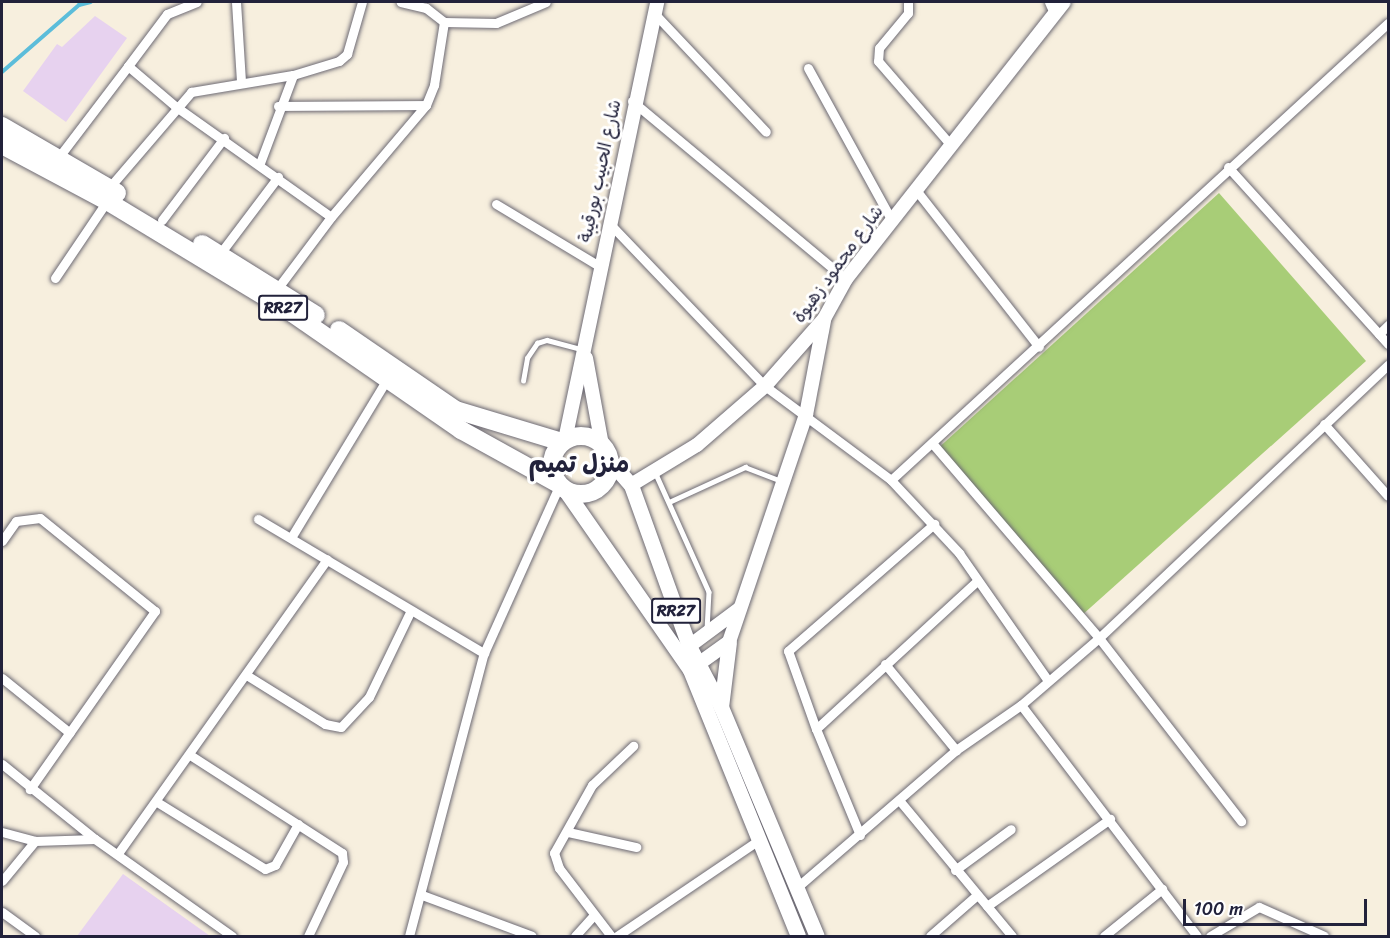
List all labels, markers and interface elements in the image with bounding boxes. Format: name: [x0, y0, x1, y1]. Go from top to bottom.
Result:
street label: شارع الحبيب بورقيبة: [574, 98, 626, 244]
street label: شارع محمود زهيوة: [788, 201, 888, 327]
road number: RR27: [258, 295, 308, 321]
district label: منزل تميم: [529, 451, 629, 479]
road number: RR27: [650, 598, 702, 624]
scale bar: [1186, 887, 1370, 925]
text: 100 m: [1194, 893, 1243, 925]

